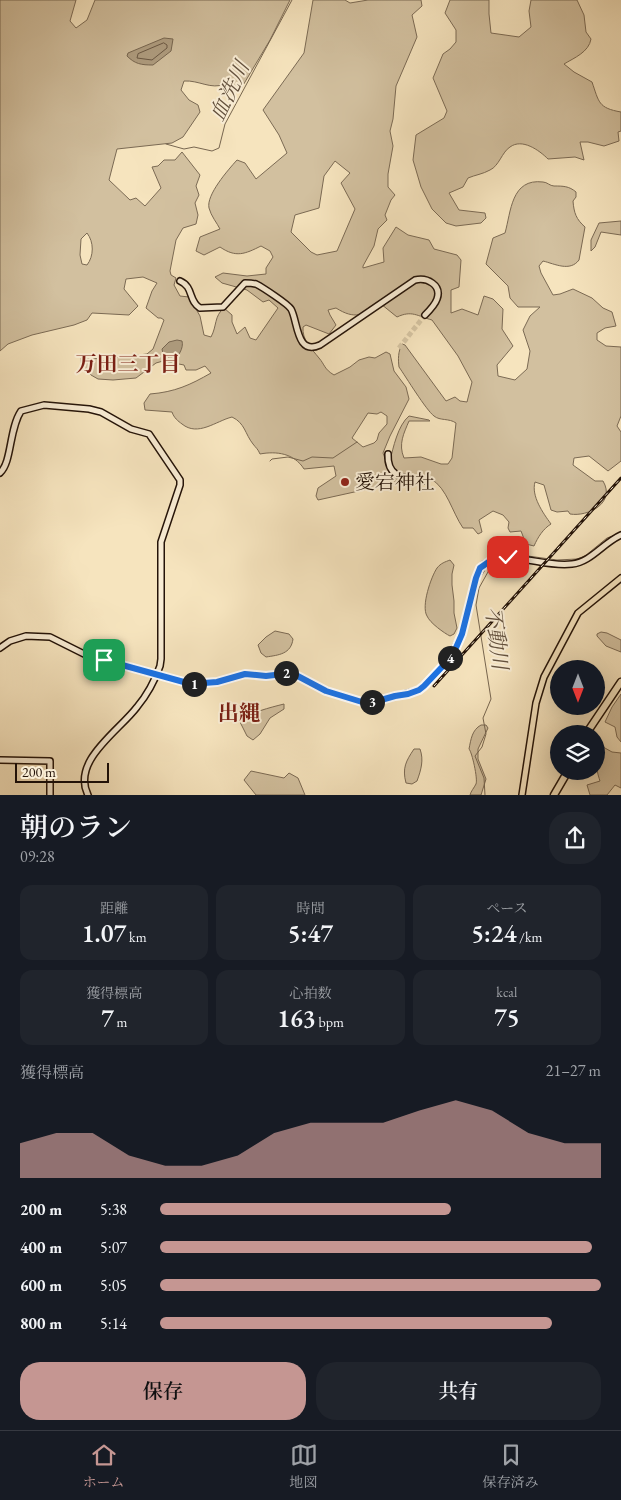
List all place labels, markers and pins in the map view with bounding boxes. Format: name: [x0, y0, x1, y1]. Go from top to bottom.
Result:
place label: 愛宕神社: [355, 469, 435, 495]
marker: 愛宕神社: [339, 476, 351, 488]
pin: [487, 536, 529, 578]
pin: [83, 639, 125, 681]
pin: 4: [438, 646, 462, 670]
pin: 2: [274, 660, 298, 686]
pin: 1: [182, 672, 206, 696]
pin: 3: [360, 690, 384, 714]

